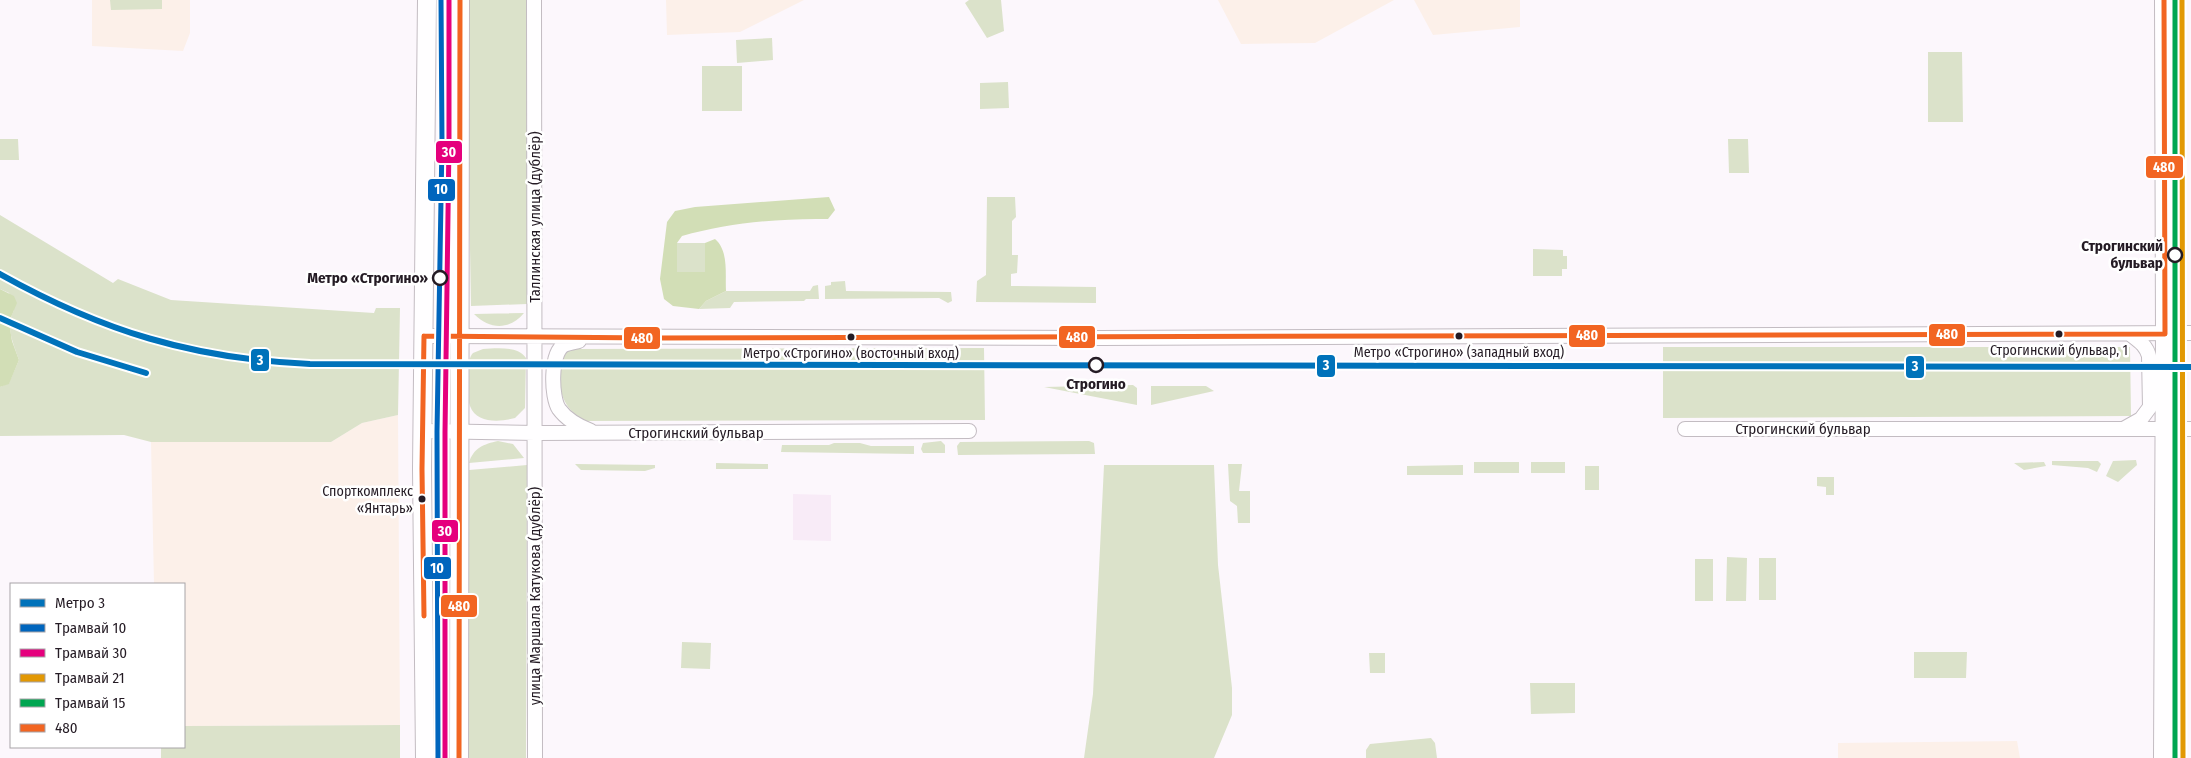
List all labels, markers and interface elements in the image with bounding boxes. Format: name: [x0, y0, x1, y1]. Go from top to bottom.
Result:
street label: Таллинская улица (дублёр): [526, 131, 544, 303]
line badge: 30: [435, 140, 463, 164]
text: 30: [441, 144, 456, 161]
line badge: 480: [2145, 155, 2184, 179]
text: 480: [2153, 159, 2175, 176]
line badge: 10: [427, 178, 456, 202]
text: 10: [434, 181, 448, 198]
place label: Строгинский бульвар: [2081, 237, 2163, 272]
marker: Строгинский бульвар: [2167, 247, 2183, 263]
place label: Метро «Строгино»: [307, 269, 428, 287]
marker: Метро «Строгино»: [432, 270, 448, 286]
line badge: 480: [1928, 323, 1966, 347]
line badge: 480: [1568, 324, 1606, 348]
line badge: 480: [1058, 325, 1096, 349]
line badge: 480: [623, 326, 661, 350]
text: 480: [1936, 326, 1958, 343]
text: 480: [1576, 327, 1598, 344]
text: 480: [1066, 329, 1088, 346]
marker: Строгинский бульвар, 1: [2054, 329, 2064, 339]
text: 480: [631, 330, 653, 347]
marker: Метро «Строгино» (западный вход): [1454, 331, 1464, 341]
marker: Метро «Строгино» (восточный вход): [846, 332, 856, 342]
place label: Строгинский бульвар, 1: [1990, 342, 2128, 359]
place label: Метро «Строгино» (западный вход): [1354, 344, 1564, 361]
place label: Метро «Строгино» (восточный вход): [743, 345, 959, 362]
line badge: 3: [250, 348, 270, 372]
text: 3: [256, 352, 264, 369]
line badge: 3: [1316, 354, 1336, 378]
line badge: 3: [1905, 355, 1925, 379]
marker: Строгино: [1088, 357, 1104, 373]
text: 3: [1322, 357, 1330, 374]
text: 3: [1911, 358, 1919, 375]
place label: Строгино: [1066, 375, 1126, 393]
street label: Строгинский бульвар: [1735, 420, 1871, 438]
street label: Строгинский бульвар: [628, 424, 764, 442]
place label: Спорткомплекс «Янтарь»: [322, 483, 413, 517]
street label: улица Маршала Катукова (дублёр): [526, 487, 544, 705]
marker: Спорткомплекс «Янтарь»: [417, 494, 427, 504]
line badge: 30: [431, 519, 459, 543]
text: 30: [437, 523, 452, 540]
line badge: 10: [423, 556, 452, 580]
text: 10: [430, 560, 444, 577]
legend: [10, 583, 185, 748]
text: Метро 3: [55, 594, 105, 612]
line badge: 480: [440, 594, 478, 618]
text: 480: [448, 598, 470, 615]
text: Трамвай 10: [55, 619, 126, 637]
text: Трамвай 30: [55, 644, 127, 662]
text: Трамвай 21: [55, 669, 125, 687]
text: Трамвай 15: [55, 694, 125, 712]
text: 480: [55, 719, 78, 737]

